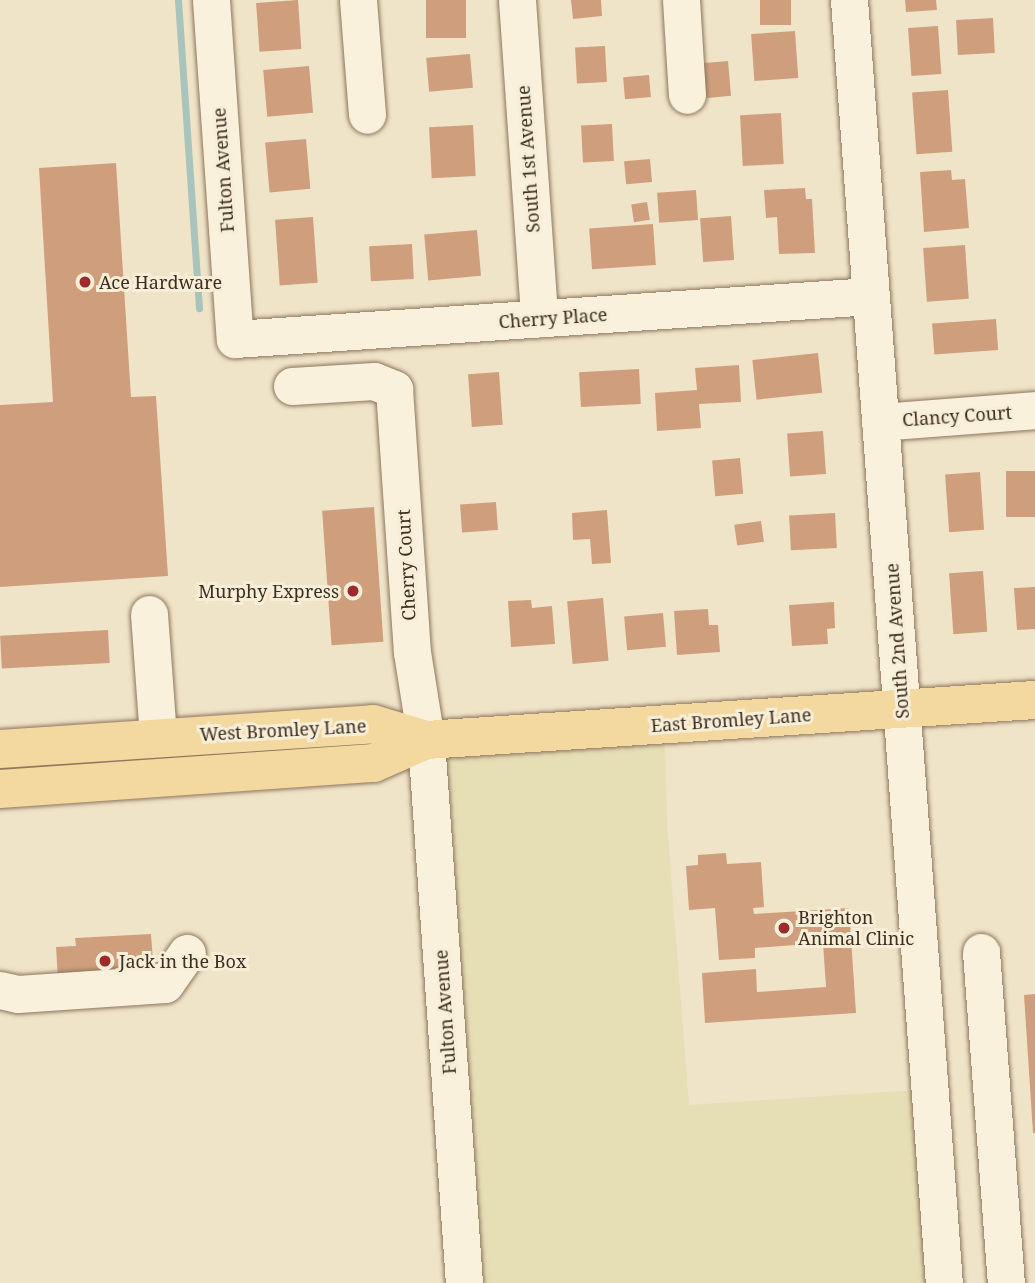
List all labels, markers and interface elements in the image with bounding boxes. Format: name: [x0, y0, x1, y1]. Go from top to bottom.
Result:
street label: South 1st Avenue: [512, 85, 544, 233]
street label: Fulton Avenue: [208, 107, 238, 233]
place label: Ace Hardware: [99, 271, 222, 293]
marker: Ace Hardware: [77, 274, 93, 290]
street label: Cherry Place: [498, 303, 608, 333]
street label: Clancy Court: [901, 401, 1013, 431]
street label: Cherry Court: [392, 509, 420, 621]
street label: South 2nd Avenue: [881, 563, 913, 719]
place label: Murphy Express: [198, 580, 339, 602]
marker: Murphy Express: [345, 583, 361, 599]
street label: East Bromley Lane: [650, 704, 812, 736]
street label: West Bromley Lane: [199, 715, 367, 745]
place label: Brighton Animal Clinic: [798, 907, 914, 950]
marker: Brighton Animal Clinic: [776, 920, 792, 936]
street label: Fulton Avenue: [430, 949, 460, 1075]
place label: Jack in the Box: [119, 950, 246, 972]
marker: Jack in the Box: [97, 953, 113, 969]

